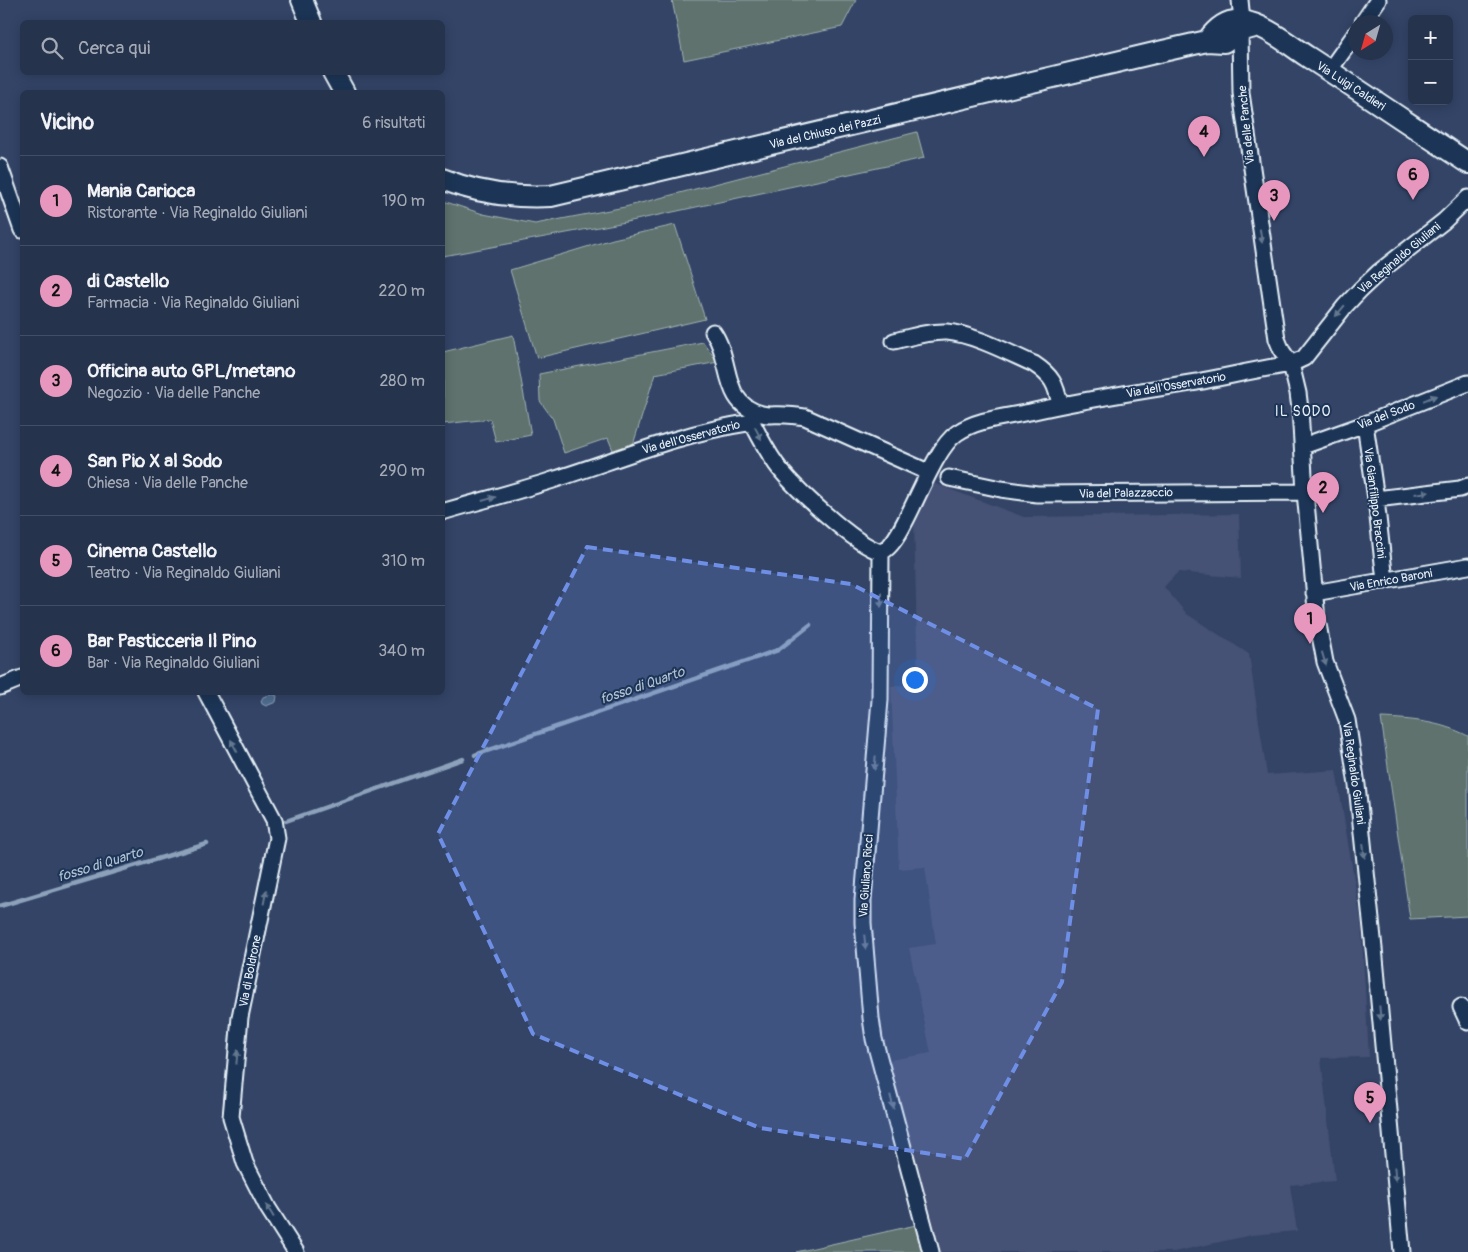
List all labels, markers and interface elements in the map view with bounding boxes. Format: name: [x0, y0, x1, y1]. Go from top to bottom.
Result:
north arrow: [1348, 15, 1393, 60]
map controls: [1408, 15, 1453, 105]
button: +: [1408, 15, 1453, 60]
search box: [20, 20, 445, 75]
icon: search: [38, 34, 66, 62]
text: Cerca qui: [78, 36, 150, 60]
street label: Via Luigi Caldieri: [1313, 59, 1388, 114]
button: −: [1408, 60, 1453, 105]
street label: Via delle Panche: [1235, 85, 1258, 165]
text: Vicino: [40, 109, 94, 136]
street label: Via del Chiuso dei Pazzi: [768, 112, 882, 153]
text: 6 risultati: [362, 113, 425, 133]
pin: 4: [1188, 116, 1220, 157]
pin: 6: [1397, 159, 1429, 200]
text: Mania Carioca: [87, 179, 195, 203]
pin: 3: [1258, 180, 1290, 221]
text: 1: [53, 191, 59, 211]
text: 190 m: [382, 191, 425, 211]
text: Ristorante · Via Reginaldo Giuliani: [87, 203, 307, 223]
street label: Via Reginaldo Giuliani: [1355, 219, 1444, 297]
one-way arrow: [1258, 228, 1266, 244]
text: di Castello: [87, 269, 169, 293]
text: 2: [52, 281, 60, 301]
text: 220 m: [379, 281, 425, 301]
text: Farmacia · Via Reginaldo Giuliani: [87, 293, 299, 313]
one-way arrow: [1334, 305, 1345, 318]
text: Officina auto GPL/metano: [87, 359, 296, 383]
street label: Via dell'Osservatorio: [1125, 369, 1228, 402]
text: 3: [52, 371, 60, 391]
text: 280 m: [379, 371, 425, 391]
text: Negozio · Via delle Panche: [87, 383, 260, 403]
one-way arrow: [1423, 394, 1438, 402]
street label: Via del Sodo: [1355, 397, 1418, 433]
district label: IL SODO: [1275, 403, 1331, 420]
street label: Via dell'Osservatorio: [640, 417, 742, 458]
one-way arrow: [754, 426, 762, 440]
street label: Via Gianfilippo Braccini: [1360, 447, 1389, 559]
text: San Pio X al Sodo: [87, 449, 222, 473]
text: 4: [51, 461, 61, 481]
text: 290 m: [379, 461, 425, 481]
pin: 2: [1307, 472, 1339, 513]
text: Chiesa · Via delle Panche: [87, 473, 248, 493]
street label: Via del Palazzaccio: [1079, 485, 1174, 502]
one-way arrow: [1415, 489, 1431, 497]
one-way arrow: [482, 494, 497, 502]
text: Cinema Castello: [87, 539, 217, 563]
text: 5: [52, 551, 60, 571]
text: 310 m: [381, 551, 425, 571]
text: Teatro · Via Reginaldo Giuliani: [87, 563, 280, 583]
street label: Via Enrico Baroni: [1349, 566, 1434, 595]
one-way arrow: [877, 593, 885, 609]
pin: 1: [1294, 603, 1326, 644]
text: Bar Pasticceria Il Pino: [87, 629, 256, 653]
text: 6: [51, 641, 61, 661]
text: 340 m: [378, 641, 425, 661]
one-way arrow: [1321, 651, 1329, 666]
text: Bar · Via Reginaldo Giuliani: [87, 653, 259, 673]
water label: fosso di Quarto: [598, 663, 688, 708]
your location: [902, 667, 928, 693]
street label: Via Reginaldo Giuliani: [1339, 721, 1368, 825]
one-way arrow: [230, 738, 238, 753]
one-way arrow: [871, 755, 879, 771]
street label: Via Giuliano Ricci: [856, 834, 877, 918]
water label: fosso di Quarto: [56, 843, 146, 885]
one-way arrow: [1360, 843, 1368, 859]
one-way arrow: [261, 888, 269, 904]
street label: Via di Boldrone: [236, 934, 265, 1008]
one-way arrow: [861, 934, 869, 950]
one-way arrow: [1376, 1005, 1384, 1021]
one-way arrow: [233, 1048, 241, 1064]
pin: 5: [1354, 1082, 1386, 1123]
one-way arrow: [888, 1094, 896, 1109]
one-way arrow: [1391, 1167, 1399, 1183]
one-way arrow: [265, 1204, 274, 1217]

